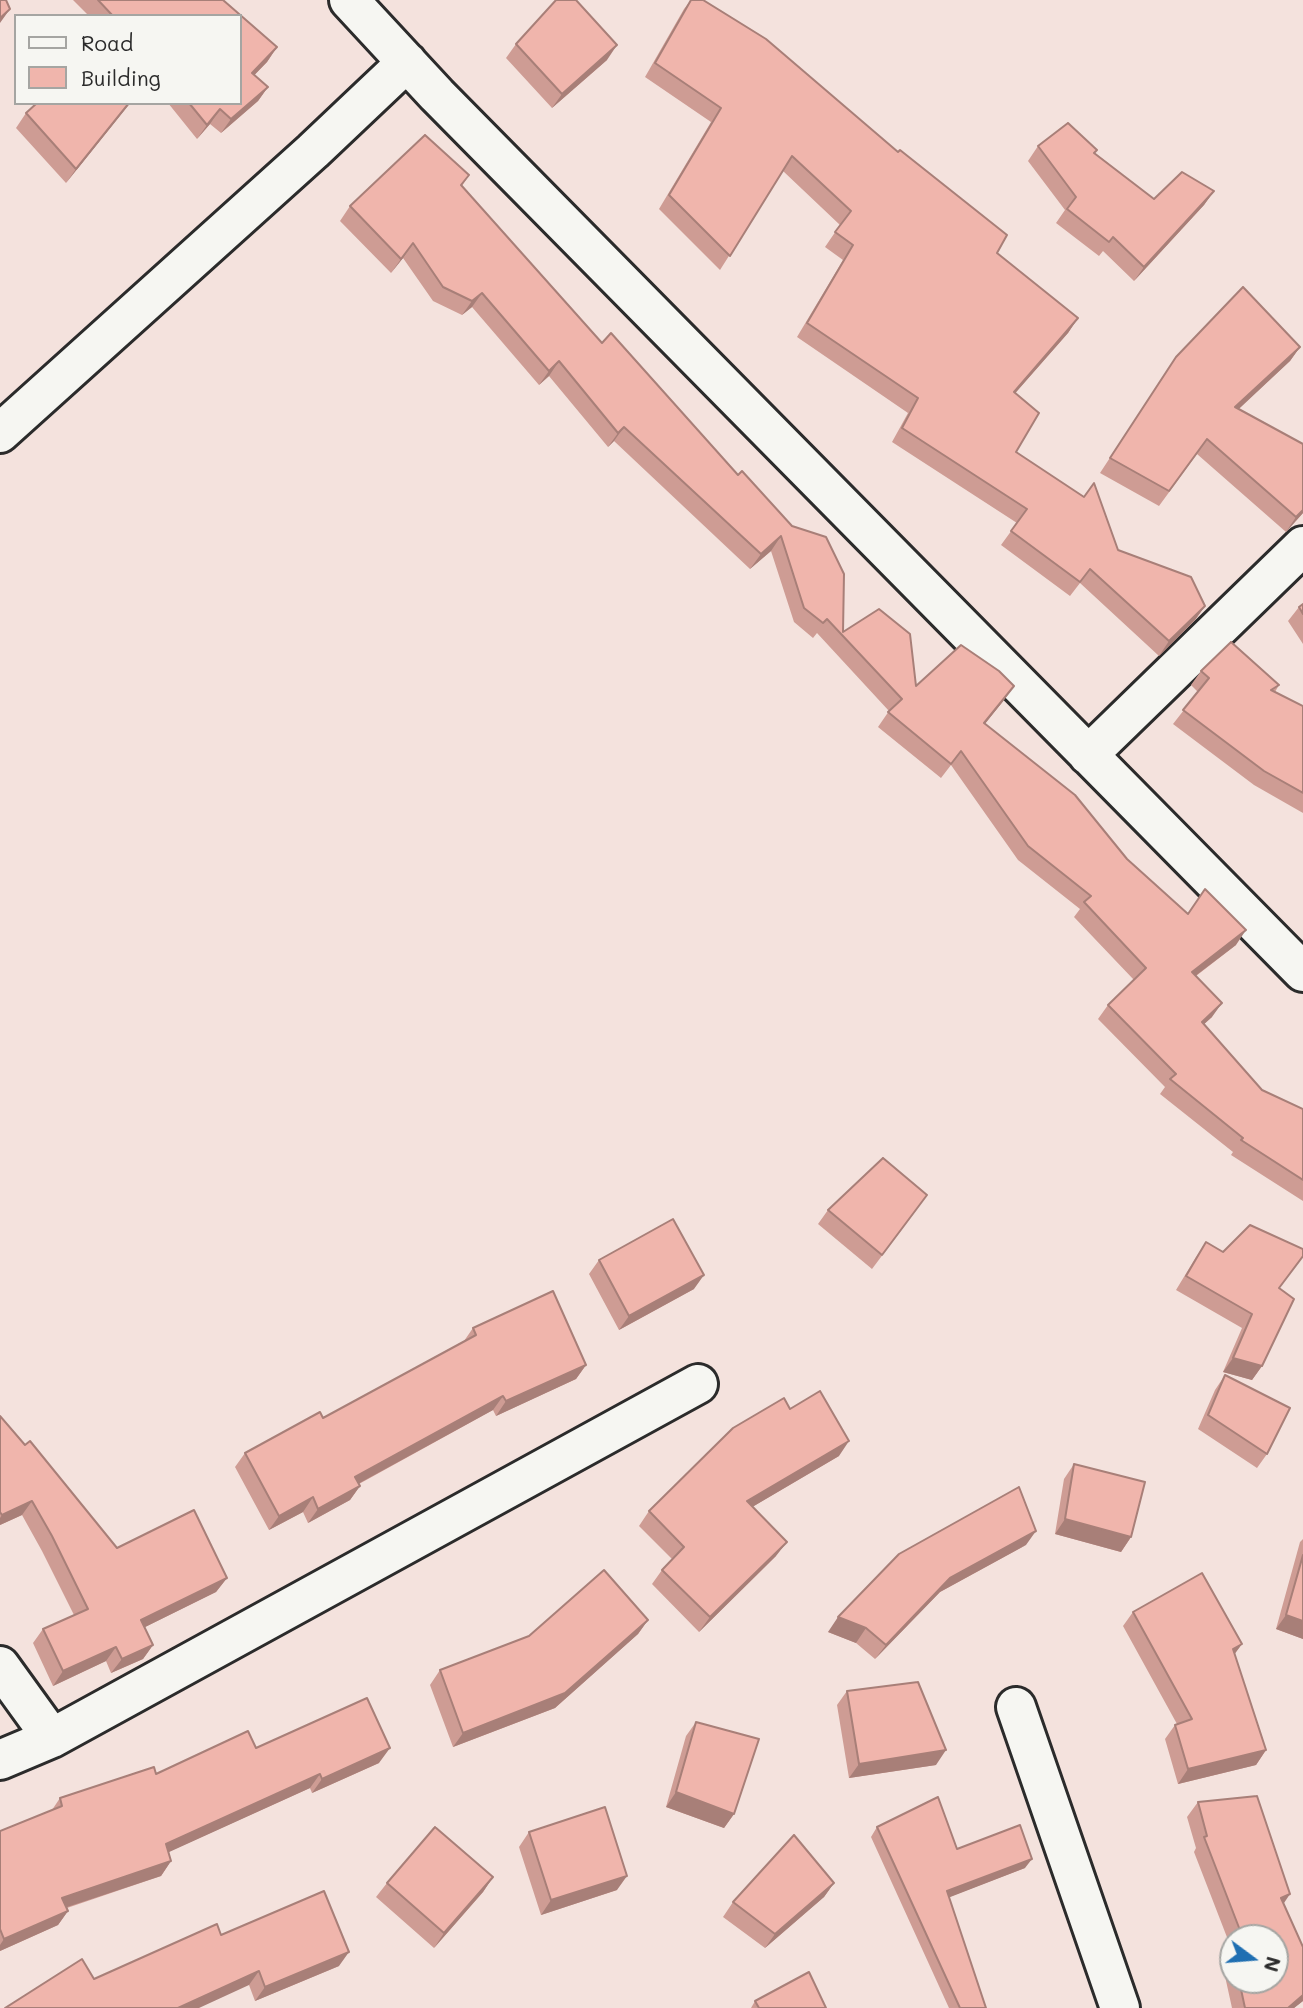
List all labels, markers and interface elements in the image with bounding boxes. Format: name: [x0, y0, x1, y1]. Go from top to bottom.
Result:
legend: [14, 14, 242, 105]
text: Road: [81, 29, 133, 56]
text: Building: [81, 64, 161, 91]
north arrow: [1219, 1924, 1289, 1994]
text: N: [1259, 1954, 1287, 1975]

